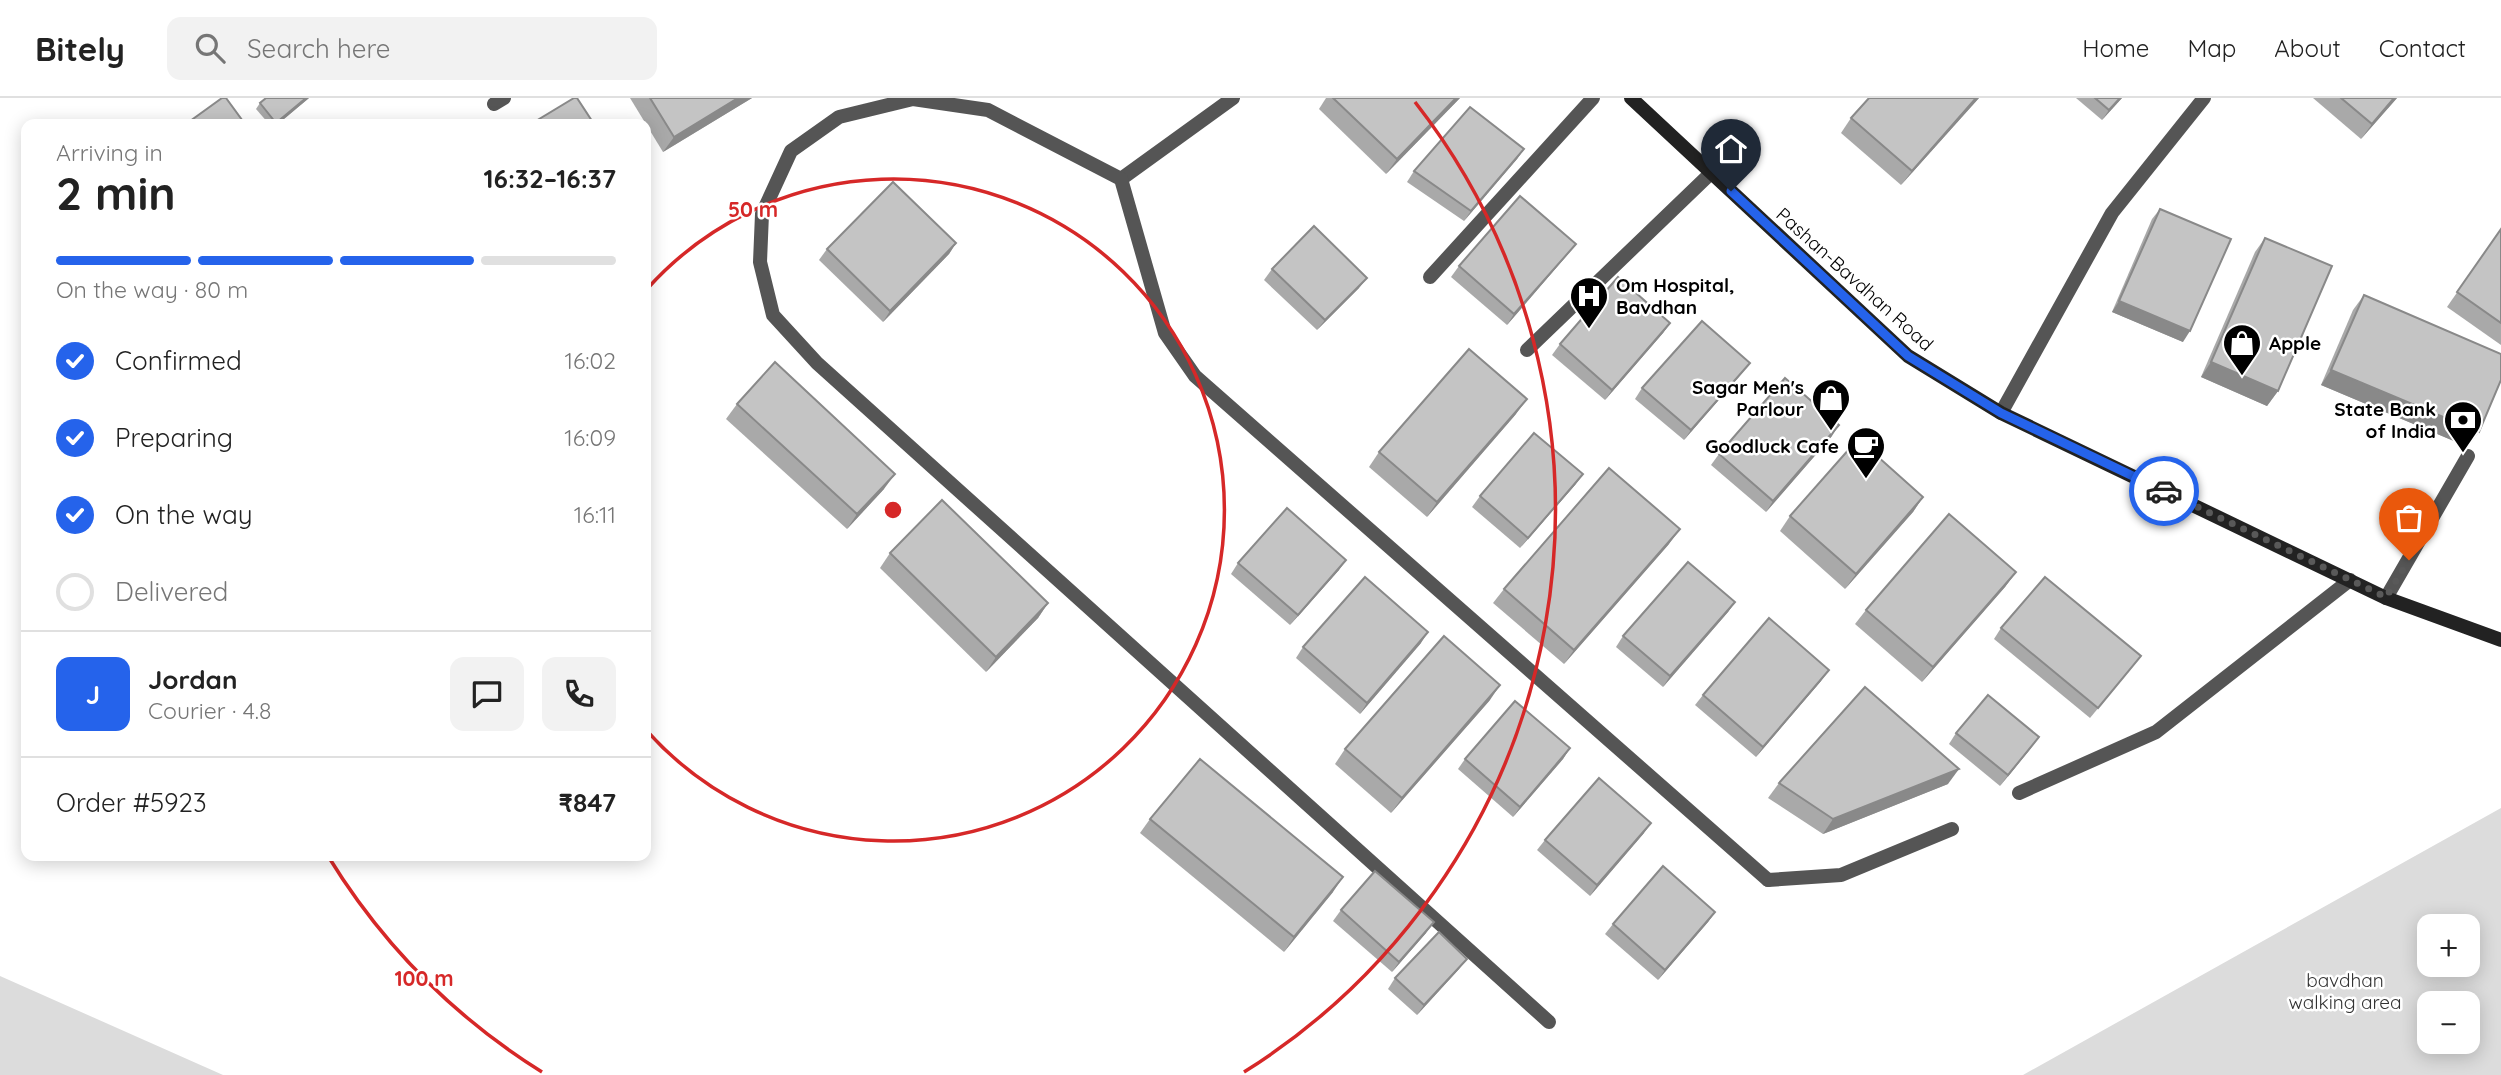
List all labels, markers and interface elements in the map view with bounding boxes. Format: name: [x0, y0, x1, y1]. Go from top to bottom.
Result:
search box: [167, 17, 657, 80]
text: Bitely: [35, 28, 125, 69]
icon: search: [191, 29, 229, 67]
text: Search here: [247, 32, 391, 65]
text: Home: [2082, 33, 2149, 63]
text: Map: [2187, 33, 2236, 63]
text: About: [2274, 33, 2341, 63]
text: Contact: [2379, 33, 2466, 63]
pin: [1701, 119, 1761, 191]
icon: home: [1712, 130, 1750, 168]
text: Arriving in: [56, 138, 163, 167]
text: 16:32–16:37: [483, 162, 616, 195]
text: 2 min: [56, 164, 176, 222]
text: 50 m: [728, 196, 778, 222]
street label: Pashan-Bavdhan Road: [1772, 202, 1938, 356]
place label: Om Hospital, Bavdhan: [1616, 273, 1734, 319]
text: On the way · 80 m: [56, 275, 248, 304]
hospital icon: Om Hospital, Bavdhan: [1568, 275, 1610, 330]
shop icon: Apple: [2221, 322, 2263, 377]
place label: Apple: [2269, 331, 2321, 355]
icon: check: [56, 342, 94, 380]
text: Confirmed: [115, 344, 242, 377]
text: 16:02: [564, 346, 616, 375]
place label: Sagar Men's Parlour: [1692, 375, 1804, 421]
shop icon: Sagar Men's Parlour: [1810, 377, 1852, 432]
place label: State Bank of India: [2334, 397, 2436, 443]
bank icon: State Bank of India: [2442, 399, 2484, 454]
icon: check: [56, 419, 94, 457]
text: Preparing: [115, 421, 233, 454]
text: 16:09: [564, 423, 616, 452]
cafe icon: Goodluck Cafe: [1845, 425, 1887, 480]
place label: Goodluck Cafe: [1705, 434, 1839, 458]
courier: [2129, 456, 2199, 526]
icon: car: [2145, 472, 2183, 510]
pin: [2379, 488, 2439, 560]
icon: check: [56, 496, 94, 534]
text: On the way: [115, 498, 253, 531]
centre of rings: [881, 498, 905, 522]
icon: bag: [2390, 499, 2428, 537]
text: 16:11: [574, 500, 616, 529]
text: Delivered: [115, 575, 228, 608]
button: chat: [450, 657, 524, 731]
button: phone: [542, 657, 616, 731]
text: Jordan: [148, 663, 237, 696]
text: J: [86, 678, 100, 711]
text: Courier · 4.8: [148, 696, 271, 725]
text: Order #5923: [56, 786, 207, 819]
text: ₹847: [559, 786, 616, 819]
map controls: [2417, 914, 2480, 1054]
button: +: [2417, 914, 2480, 977]
text: 100 m: [394, 965, 454, 991]
park label: bavdhan walking area: [2288, 968, 2402, 1014]
button: −: [2417, 991, 2480, 1054]

